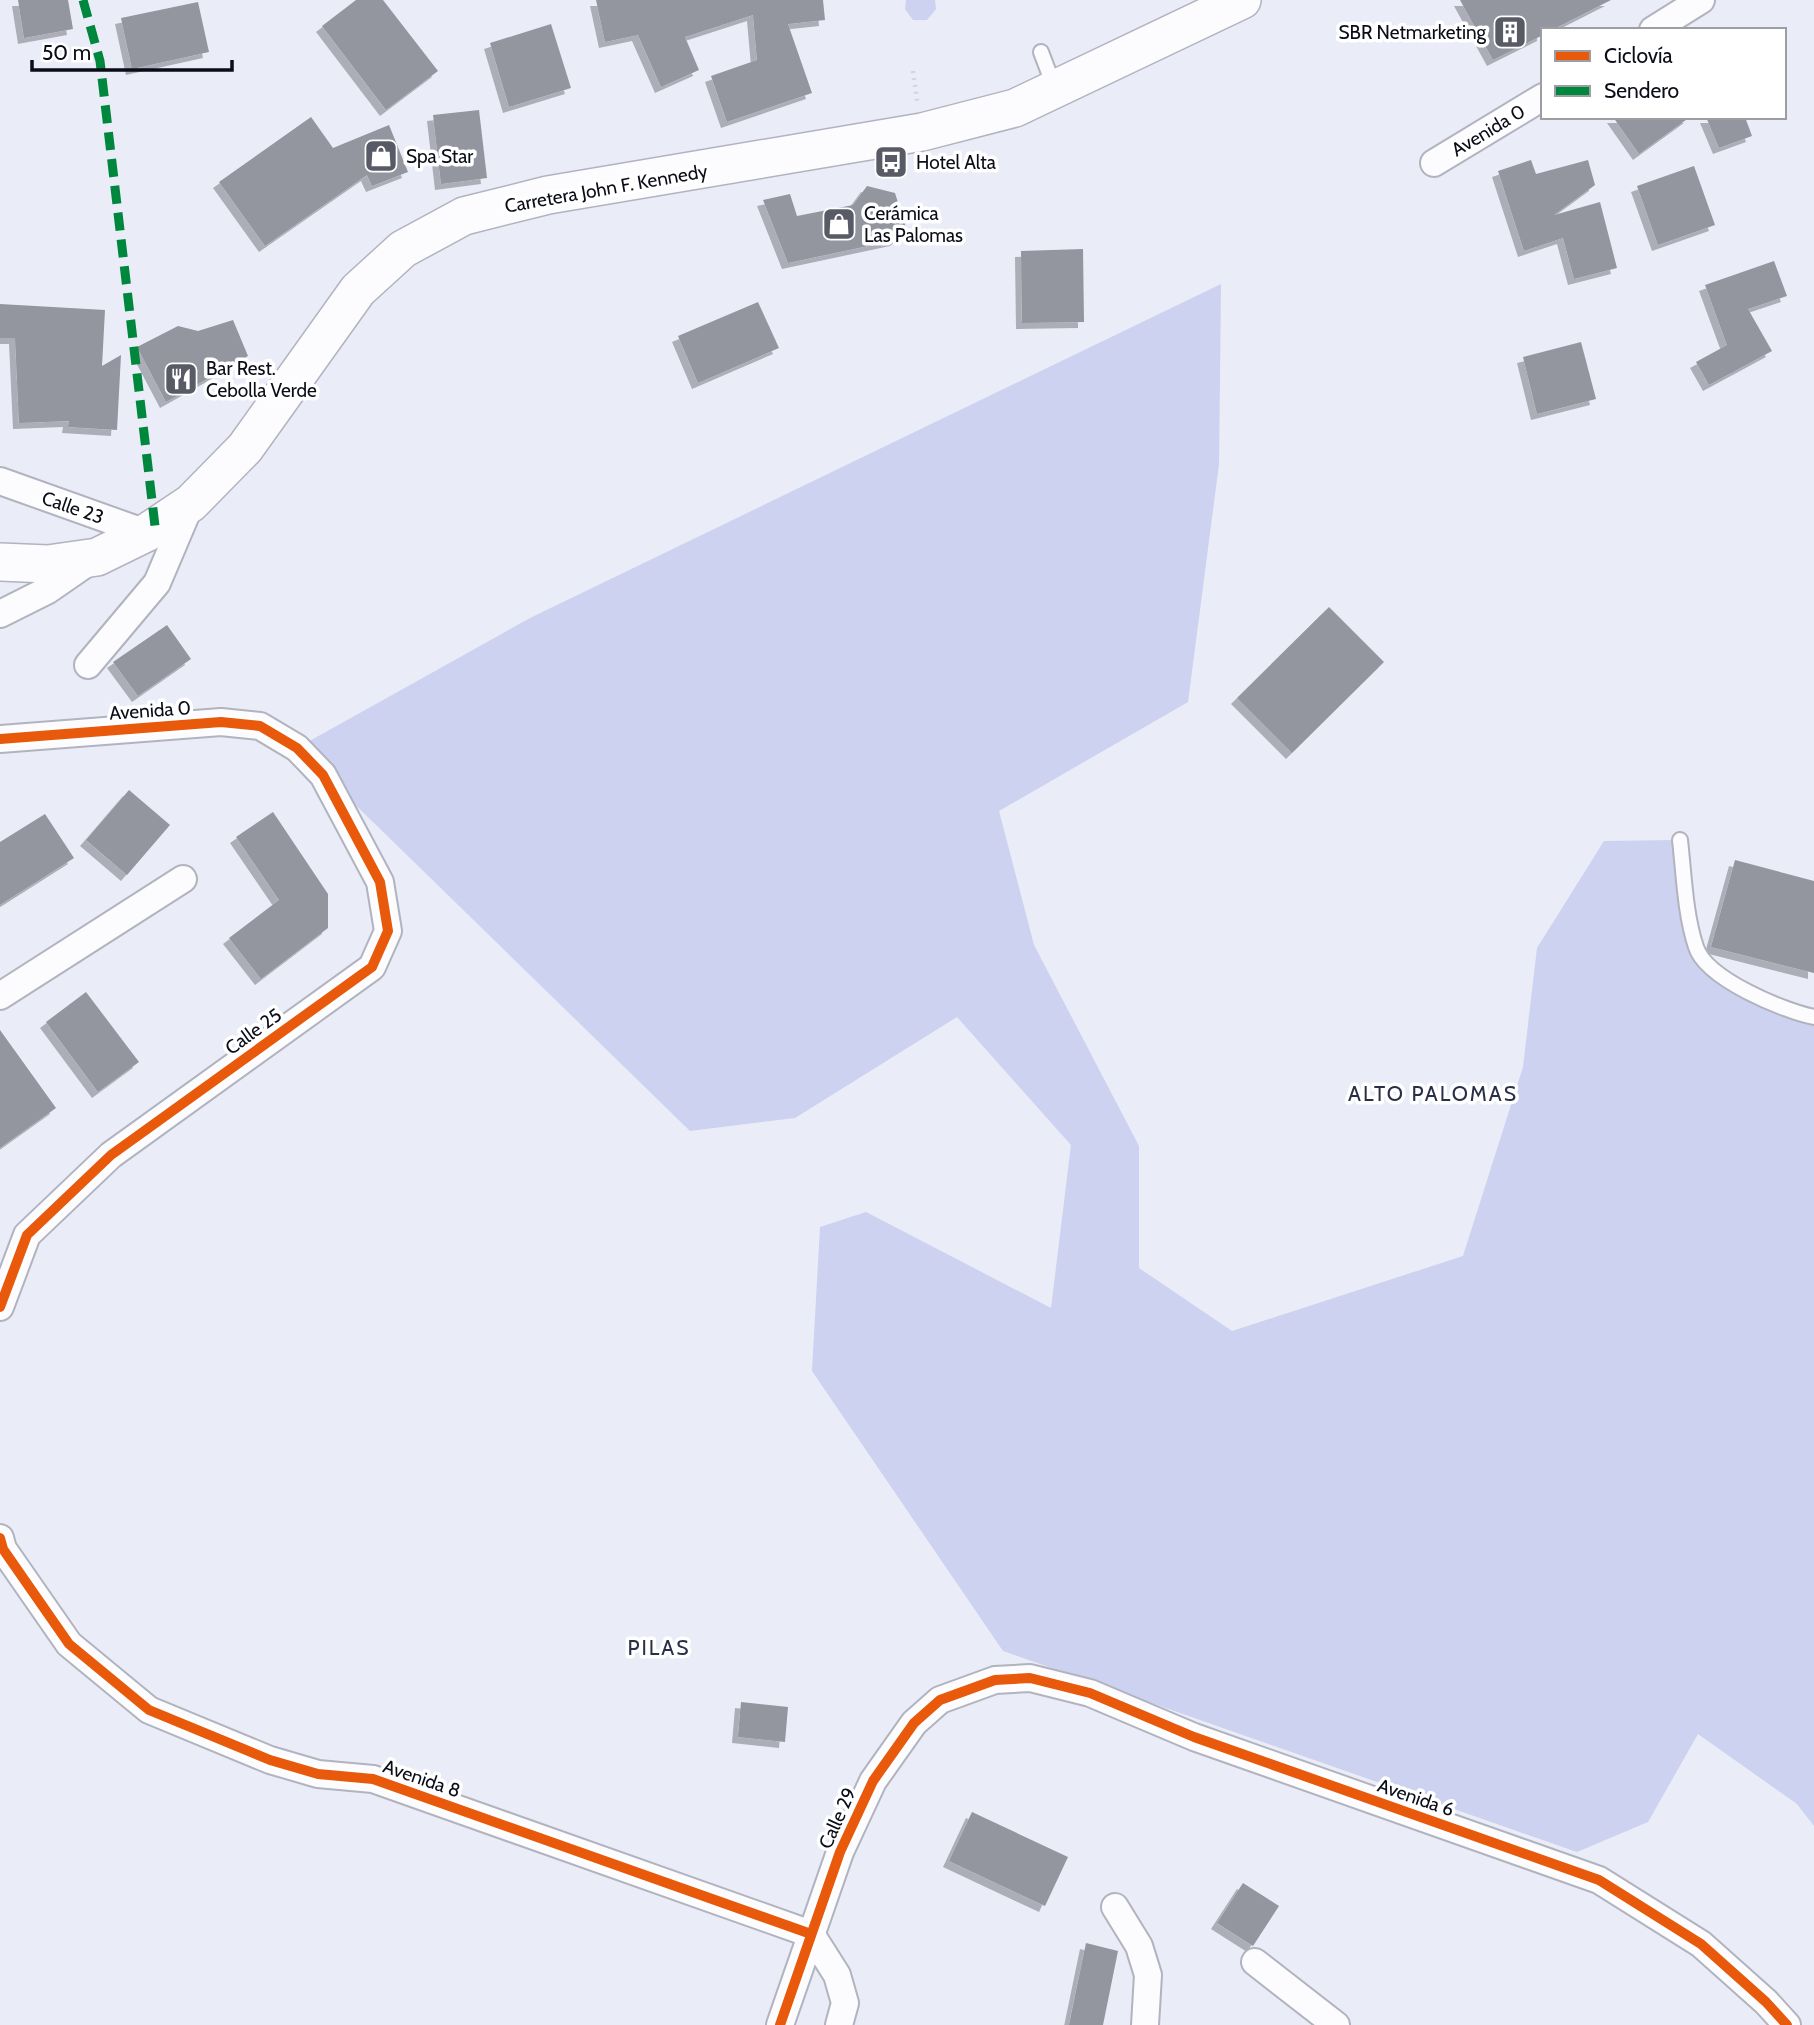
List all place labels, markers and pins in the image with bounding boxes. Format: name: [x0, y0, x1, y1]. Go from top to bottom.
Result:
building icon: SBR Netmarketing: [1491, 13, 1529, 51]
place label: SBR Netmarketing: [1338, 21, 1487, 44]
shop icon: Spa Star: [362, 137, 400, 175]
bus stop icon: Hotel Alta: [872, 143, 910, 181]
place label: Spa Star: [406, 145, 473, 168]
place label: Hotel Alta: [916, 151, 996, 174]
place label: Cerámica Las Palomas: [864, 202, 963, 247]
shop icon: Cerámica Las Palomas: [820, 205, 858, 243]
place label: Bar Rest. Cebolla Verde: [206, 357, 317, 402]
restaurant icon: Bar Rest. Cebolla Verde: [162, 360, 200, 398]

